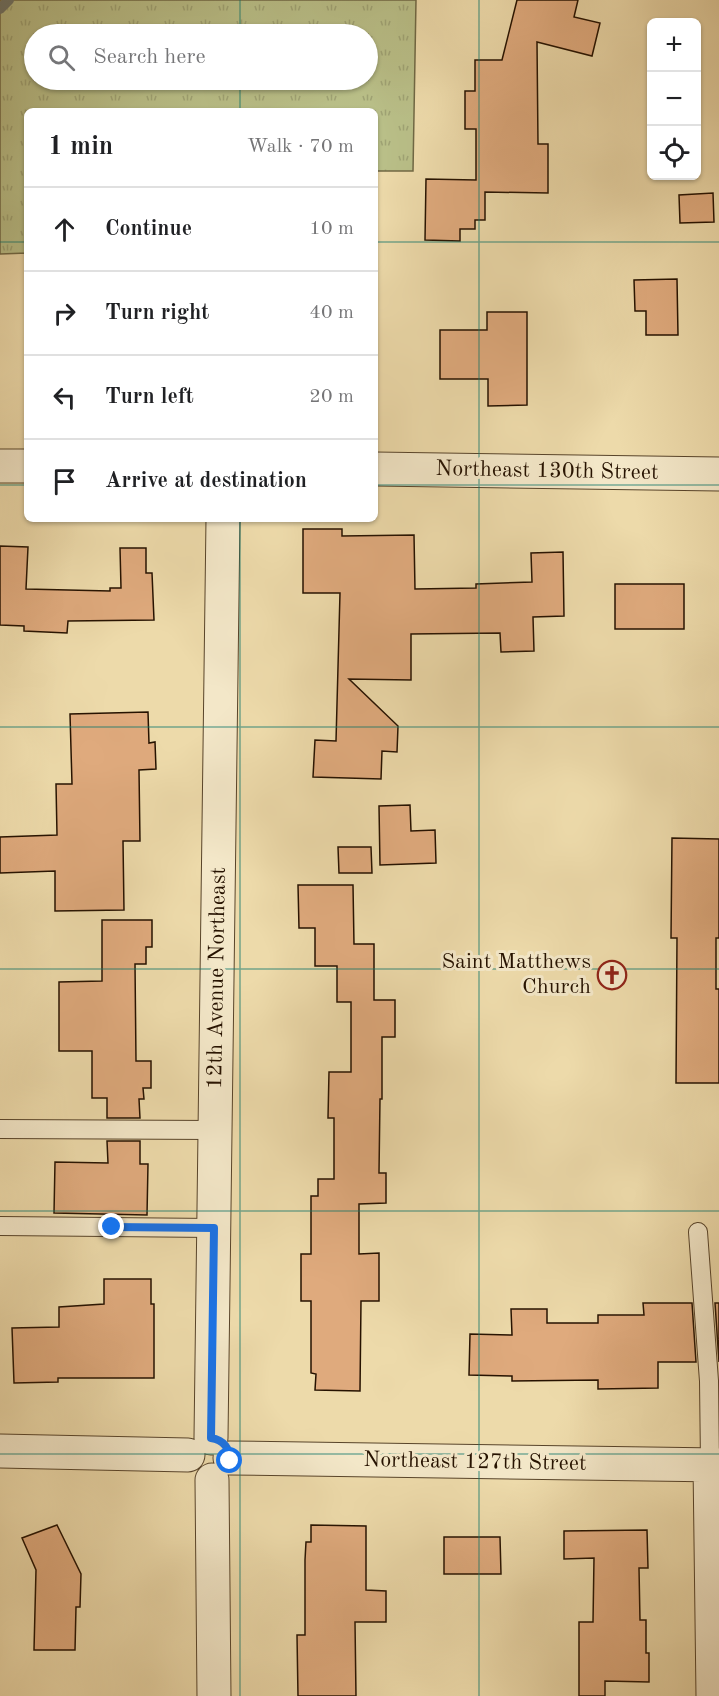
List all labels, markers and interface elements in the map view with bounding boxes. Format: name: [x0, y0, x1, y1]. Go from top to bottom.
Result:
map controls: [647, 18, 701, 180]
button: +: [647, 18, 701, 72]
search box: [24, 24, 378, 90]
icon: search: [45, 41, 78, 74]
text: Search here: [93, 46, 206, 68]
button: −: [647, 72, 701, 126]
button: locate: [647, 126, 701, 180]
text: 1 min: [48, 134, 113, 160]
text: Walk · 70 m: [247, 137, 354, 157]
icon: ahead: [48, 213, 81, 246]
text: Continue: [105, 218, 192, 240]
text: 10 m: [309, 219, 354, 239]
icon: right: [48, 297, 81, 330]
text: Turn right: [105, 302, 209, 324]
text: 40 m: [309, 303, 354, 323]
icon: left: [48, 381, 81, 414]
text: Turn left: [105, 386, 194, 408]
text: 20 m: [309, 387, 354, 407]
street label: Northeast 130th Street: [435, 458, 659, 484]
icon: arrive: [48, 465, 81, 498]
text: Arrive at destination: [105, 470, 307, 492]
street label: 12th Avenue Northeast: [204, 867, 230, 1089]
place label: Saint Matthews Church: [441, 951, 591, 998]
church icon: Saint Matthews Church: [596, 959, 628, 991]
route end: [98, 1213, 124, 1239]
route start: [216, 1447, 242, 1473]
street label: Northeast 127th Street: [363, 1449, 587, 1475]

